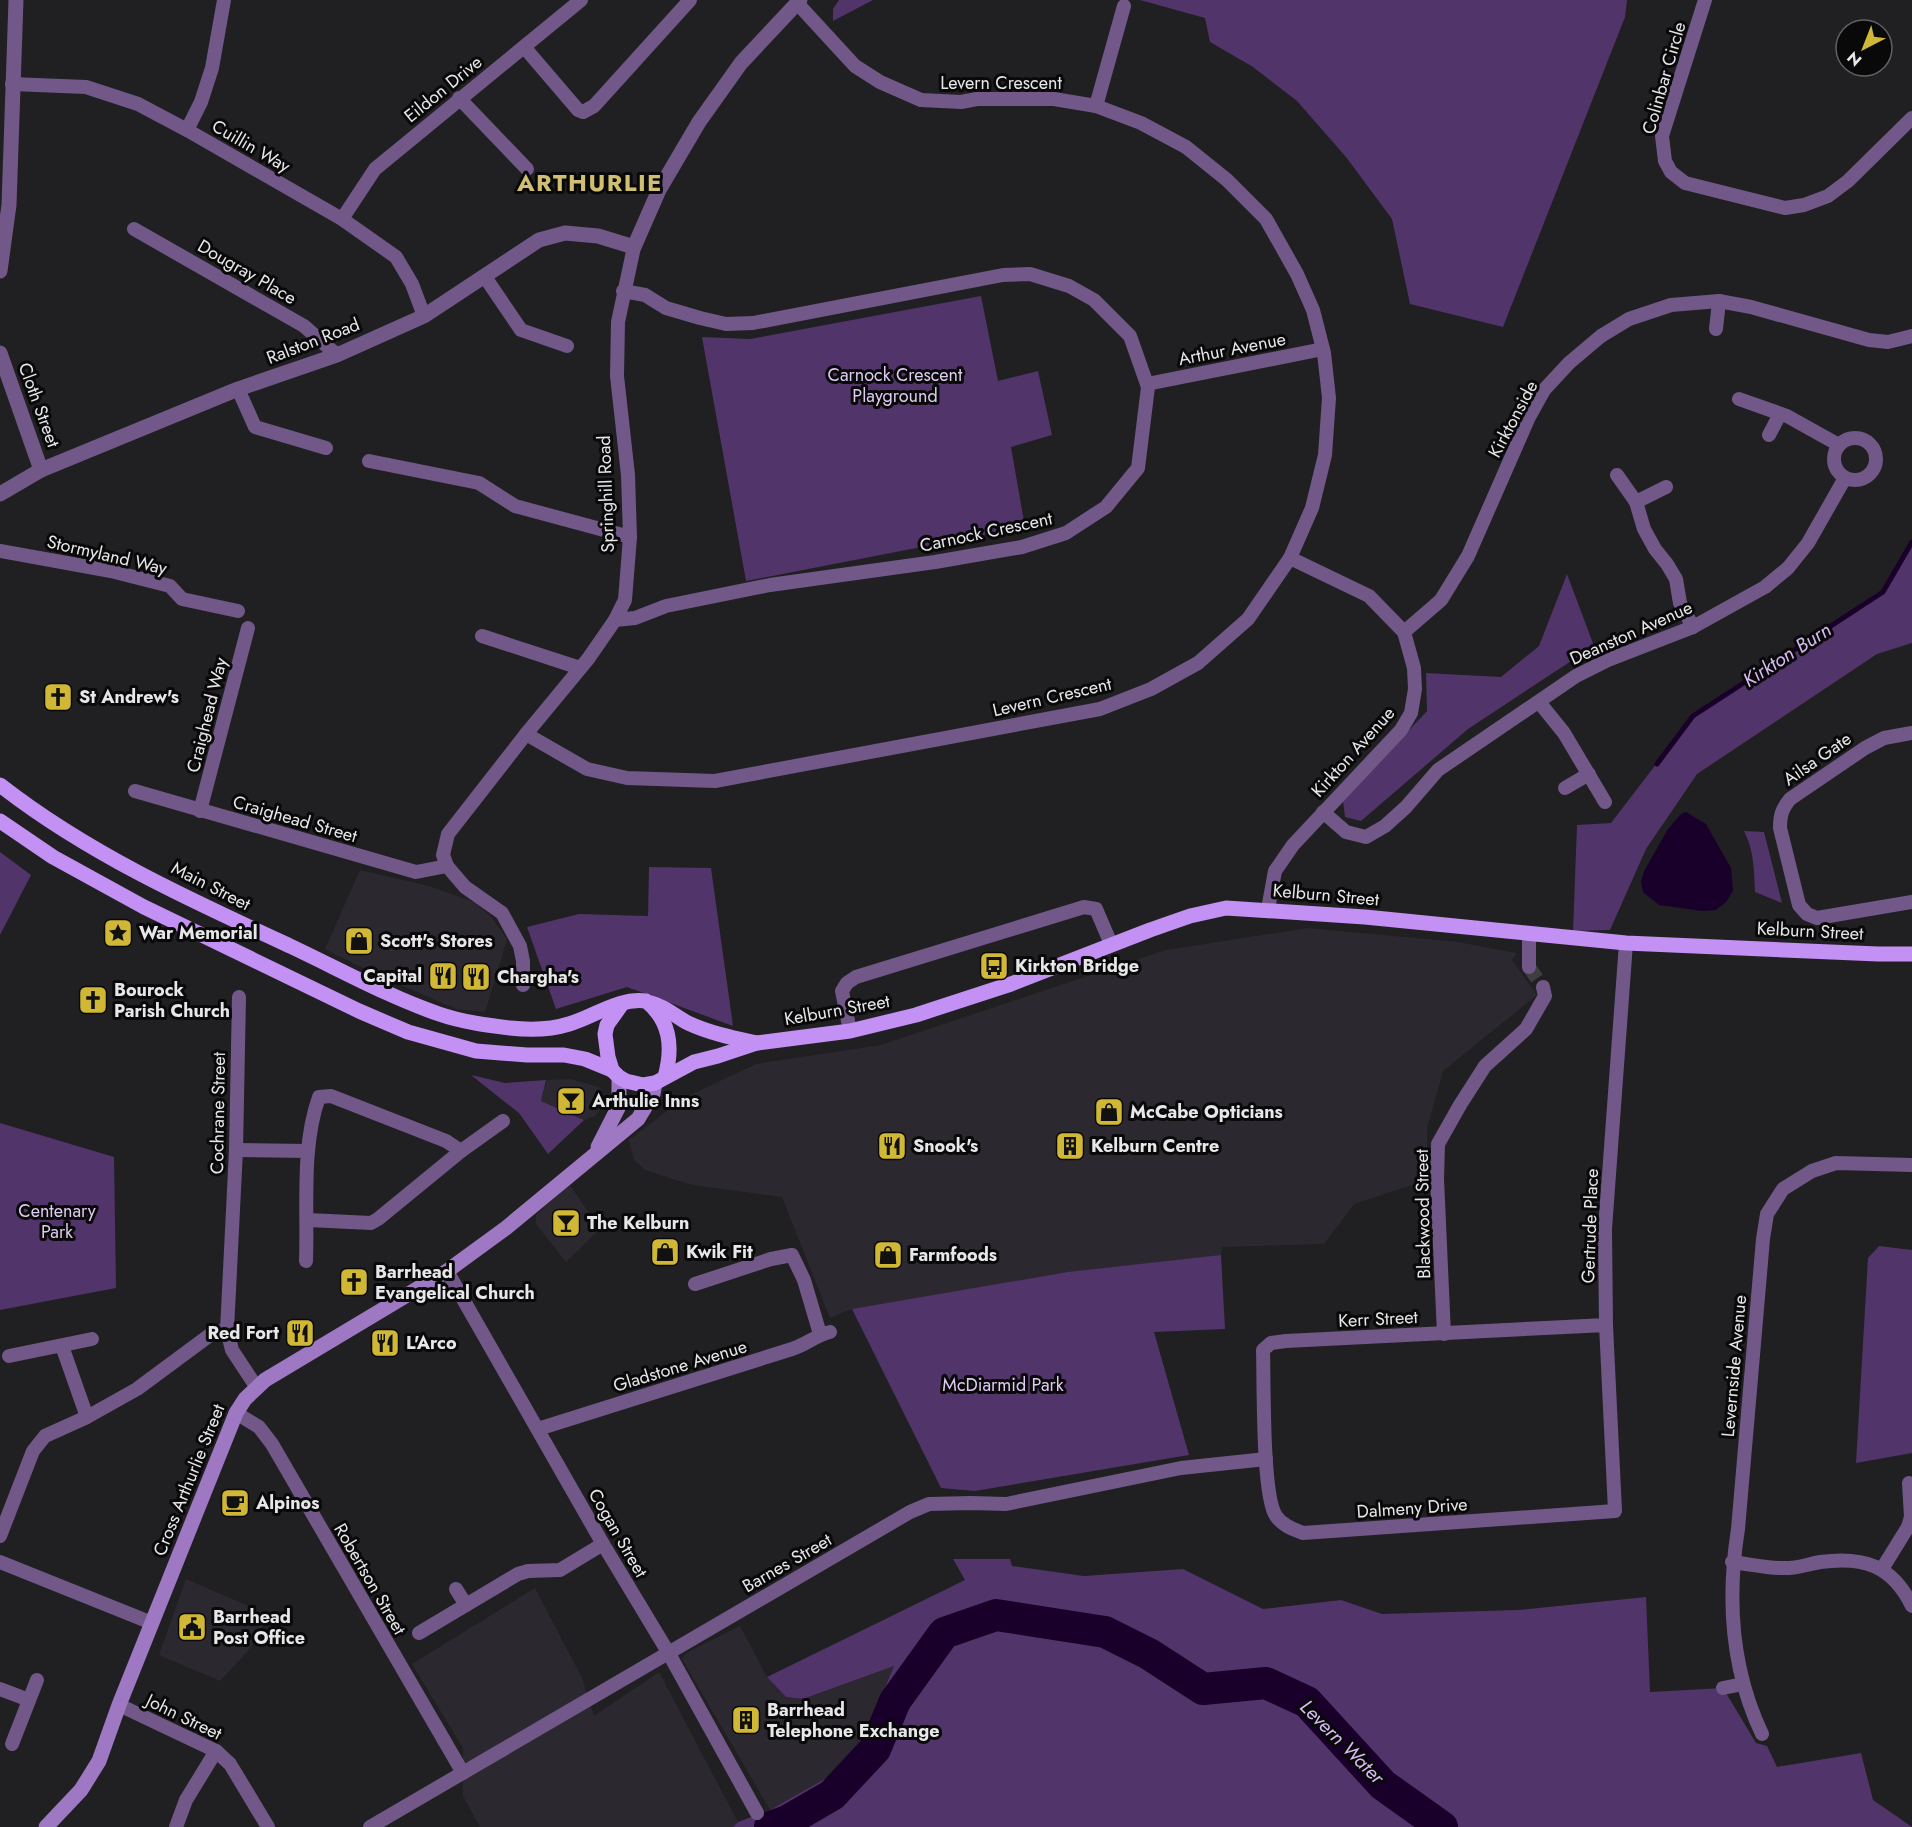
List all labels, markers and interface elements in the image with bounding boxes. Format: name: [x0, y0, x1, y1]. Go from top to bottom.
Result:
north arrow: [1834, 18, 1894, 78]
street label: Colinbar Circle: [1636, 19, 1692, 137]
text: N: [1842, 46, 1867, 72]
street label: Eildon Drive: [398, 49, 488, 129]
street label: Levern Crescent: [940, 70, 1062, 96]
street label: Cuillin Way: [207, 113, 295, 179]
district label: ARTHURLIE: [516, 165, 663, 200]
street label: Dougray Place: [193, 233, 301, 311]
street label: Ralston Road: [263, 311, 363, 371]
street label: Arthur Avenue: [1176, 326, 1288, 372]
street label: Cloth Street: [12, 359, 67, 452]
park label: Carnock Crescent Playground: [828, 362, 963, 409]
street label: Kirktonside: [1482, 376, 1544, 462]
street label: Springhill Road: [591, 435, 621, 553]
street label: Carnock Crescent: [917, 505, 1055, 559]
street label: Stormyland Way: [44, 529, 170, 581]
street label: Deanston Avenue: [1565, 594, 1697, 672]
water label: Kirkton Burn: [1737, 615, 1837, 695]
street label: Craighead Way: [180, 655, 234, 775]
street label: Levern Crescent: [990, 671, 1115, 723]
church icon: St Andrew's: [42, 681, 74, 713]
place label: St Andrew's: [79, 684, 179, 710]
street label: Kirkton Avenue: [1305, 701, 1401, 803]
street label: Ailsa Gate: [1778, 726, 1856, 792]
street label: Craighead Street: [230, 789, 361, 849]
street label: Main Street: [167, 855, 256, 917]
street label: Kelburn Street: [1272, 877, 1381, 913]
street label: Kelburn Street: [1756, 915, 1865, 947]
place icon: War Memorial: [102, 917, 134, 949]
place label: War Memorial: [139, 920, 258, 946]
shop icon: Scott's Stores: [343, 925, 375, 957]
place label: Scott's Stores: [380, 928, 493, 954]
bus stop icon: Kirkton Bridge: [978, 950, 1010, 982]
place label: Kirkton Bridge: [1015, 953, 1139, 979]
restaurant icon: Capital: [427, 960, 459, 992]
restaurant icon: Chargha's: [460, 961, 492, 993]
place label: Capital: [363, 963, 422, 989]
place label: Chargha's: [497, 964, 579, 990]
place label: Bourock Parish Church: [114, 977, 230, 1024]
church icon: Bourock Parish Church: [77, 984, 109, 1016]
street label: Kelburn Street: [782, 988, 892, 1032]
street label: Cochrane Street: [204, 1051, 232, 1174]
bar icon: Arthulie Inns: [555, 1085, 587, 1117]
place label: Arthulie Inns: [591, 1088, 699, 1114]
shop icon: McCabe Opticians: [1093, 1096, 1125, 1128]
place label: McCabe Opticians: [1130, 1099, 1283, 1125]
restaurant icon: Snook's: [876, 1130, 908, 1162]
building icon: Kelburn Centre: [1054, 1130, 1086, 1162]
place label: Snook's: [913, 1133, 978, 1159]
place label: Kelburn Centre: [1091, 1133, 1219, 1159]
street label: Blackwood Street: [1409, 1148, 1437, 1279]
street label: Gertrude Place: [1575, 1168, 1605, 1284]
park label: Centenary Park: [18, 1198, 96, 1245]
bar icon: The Kelburn: [550, 1207, 582, 1239]
place label: The Kelburn: [587, 1210, 689, 1236]
shop icon: Kwik Fit: [649, 1236, 681, 1268]
place label: Kwik Fit: [686, 1239, 753, 1265]
shop icon: Farmfoods: [872, 1239, 904, 1271]
place label: Farmfoods: [909, 1242, 997, 1268]
place label: Barrhead Evangelical Church: [375, 1259, 535, 1306]
church icon: Barrhead Evangelical Church: [338, 1266, 370, 1298]
street label: Levernside Avenue: [1715, 1294, 1753, 1438]
street label: Kerr Street: [1338, 1304, 1419, 1334]
restaurant icon: Red Fort: [284, 1317, 316, 1349]
place label: Red Fort: [207, 1320, 279, 1346]
restaurant icon: L'Arco: [369, 1327, 401, 1359]
place label: L'Arco: [406, 1330, 457, 1356]
street label: Gladstone Avenue: [610, 1333, 750, 1399]
park label: McDiarmid Park: [942, 1372, 1064, 1398]
street label: Cross Arthurlie Street: [147, 1399, 232, 1560]
street label: Cogan Street: [582, 1484, 654, 1583]
cafe icon: Alpinos: [219, 1487, 251, 1519]
place label: Alpinos: [255, 1490, 319, 1516]
street label: Dalmeny Drive: [1356, 1491, 1468, 1525]
street label: Robertson Street: [328, 1518, 413, 1640]
street label: Barnes Street: [738, 1527, 837, 1599]
place label: Barrhead Post Office: [213, 1604, 305, 1651]
public building icon: Barrhead Post Office: [176, 1611, 208, 1643]
street label: John Street: [140, 1687, 227, 1747]
water label: Levern Water: [1293, 1693, 1392, 1792]
place label: Barrhead Telephone Exchange: [767, 1697, 939, 1744]
building icon: Barrhead Telephone Exchange: [730, 1704, 762, 1736]

